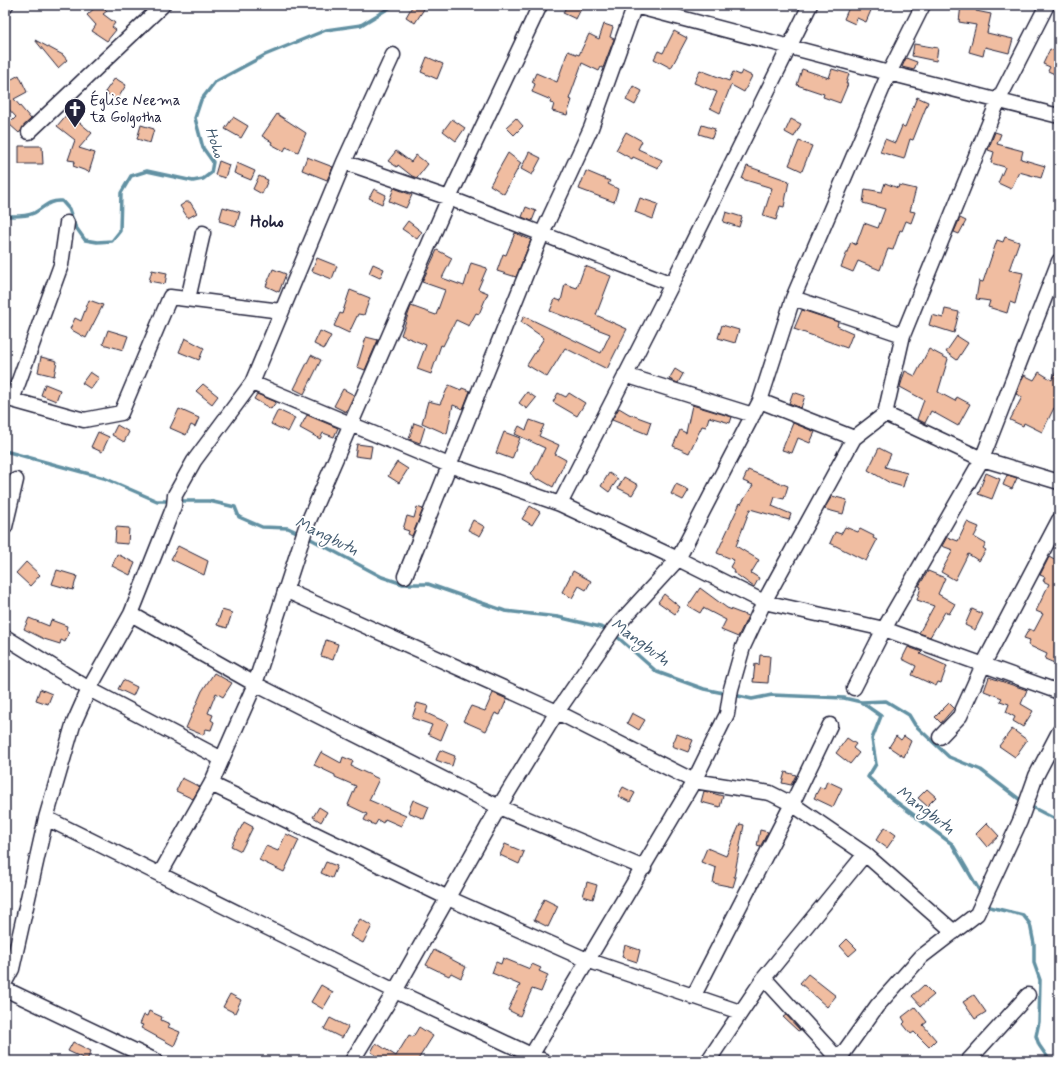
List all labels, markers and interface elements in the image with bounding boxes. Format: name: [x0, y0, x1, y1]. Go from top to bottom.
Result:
place label: Église Neema ta Golgotha: [89, 90, 181, 128]
church icon: Église Neema ta Golgotha: [62, 96, 88, 129]
water label: Hoho: [200, 124, 230, 162]
district label: Hoho: [250, 211, 284, 233]
water label: Mangbutu: [290, 512, 362, 563]
water label: Mangbutu: [605, 614, 674, 673]
water label: Mangbutu: [890, 781, 959, 841]

